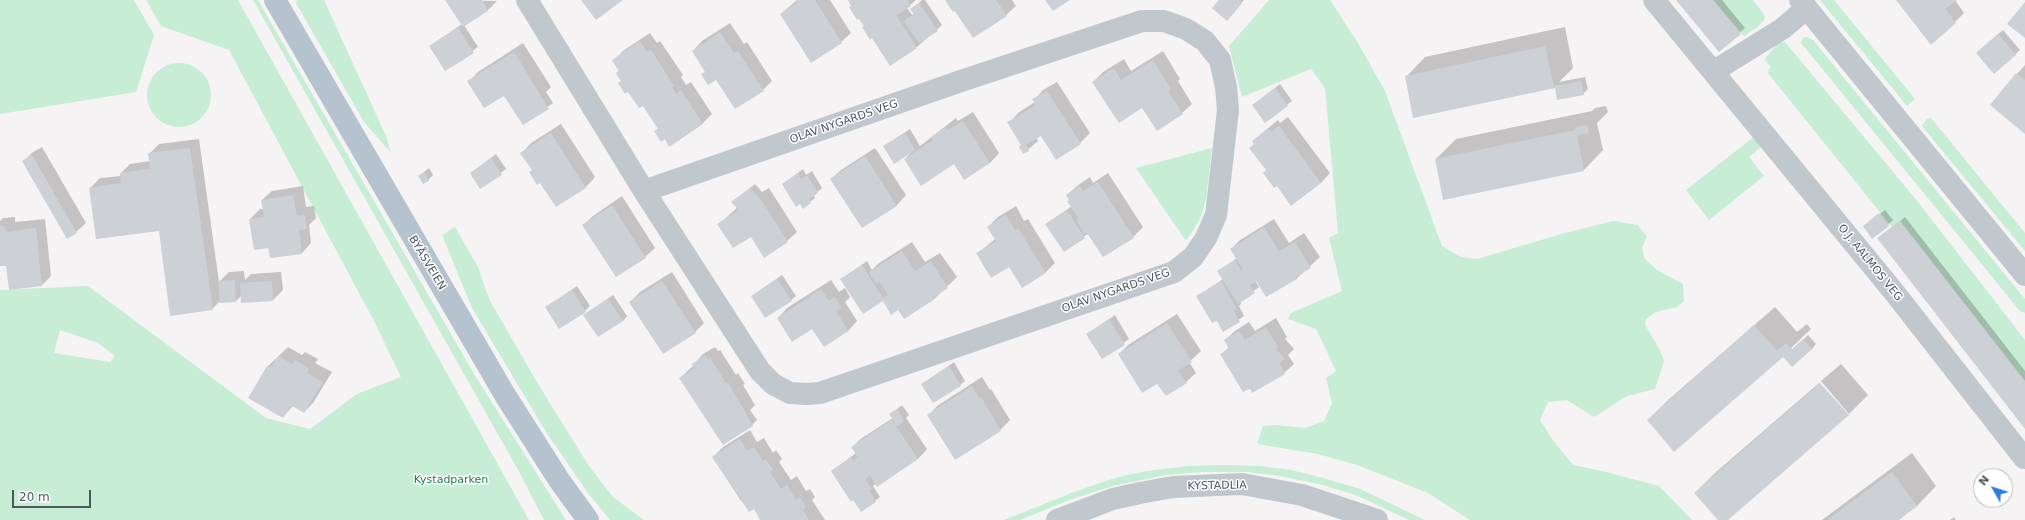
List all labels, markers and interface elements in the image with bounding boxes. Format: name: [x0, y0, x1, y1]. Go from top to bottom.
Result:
street label: OLAV NYGARDS VEG: [788, 97, 900, 147]
street label: O.J. AALMOS VEG: [1835, 222, 1905, 304]
street label: BYÅSVEIEN: [406, 233, 448, 293]
street label: OLAV NYGARDS VEG: [1060, 266, 1172, 316]
north arrow: [1973, 468, 2013, 508]
park label: Kystadparken: [414, 473, 488, 487]
text: N: [1976, 473, 1992, 488]
street label: KYSTADLIA: [1187, 479, 1247, 493]
scale bar: [14, 482, 93, 508]
text: 20 m: [19, 490, 50, 504]

